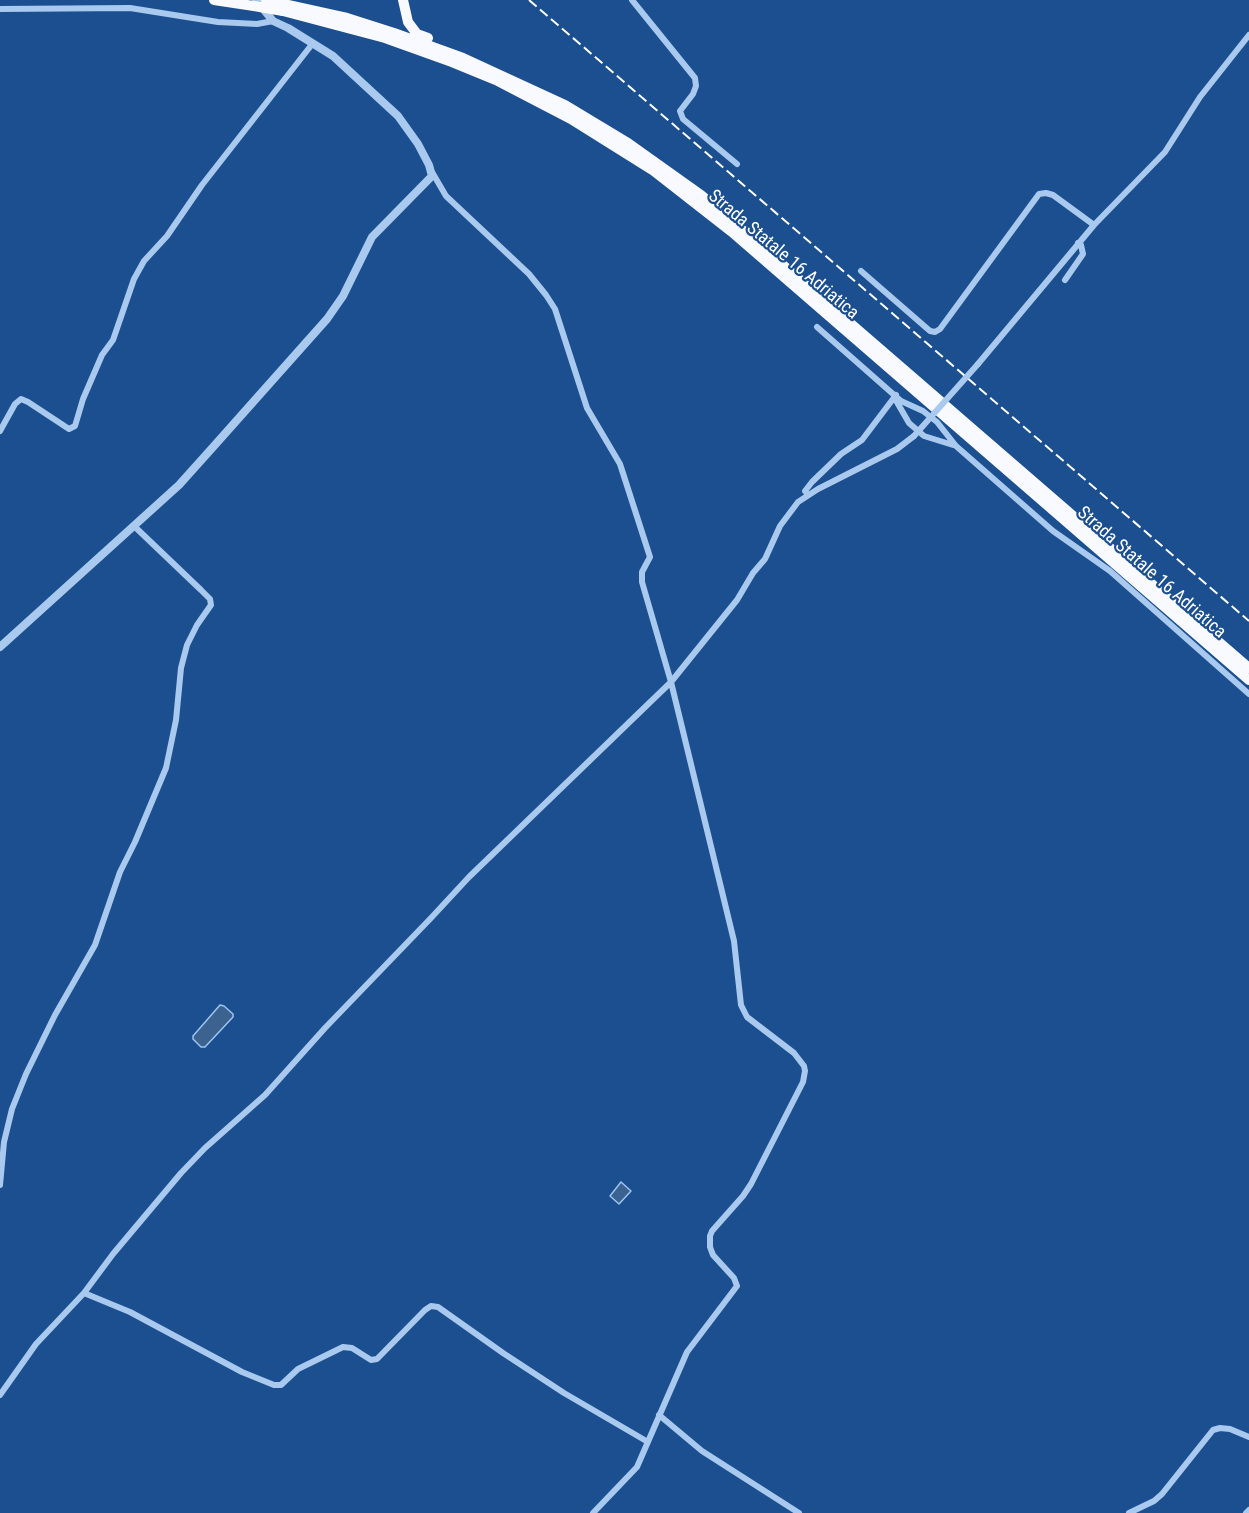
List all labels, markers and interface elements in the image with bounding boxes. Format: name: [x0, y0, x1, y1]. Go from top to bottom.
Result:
street label: Strada Statale 16 Adriatica: [703, 186, 863, 324]
street label: Strada Statale 16 Adriatica: [1072, 503, 1230, 643]

